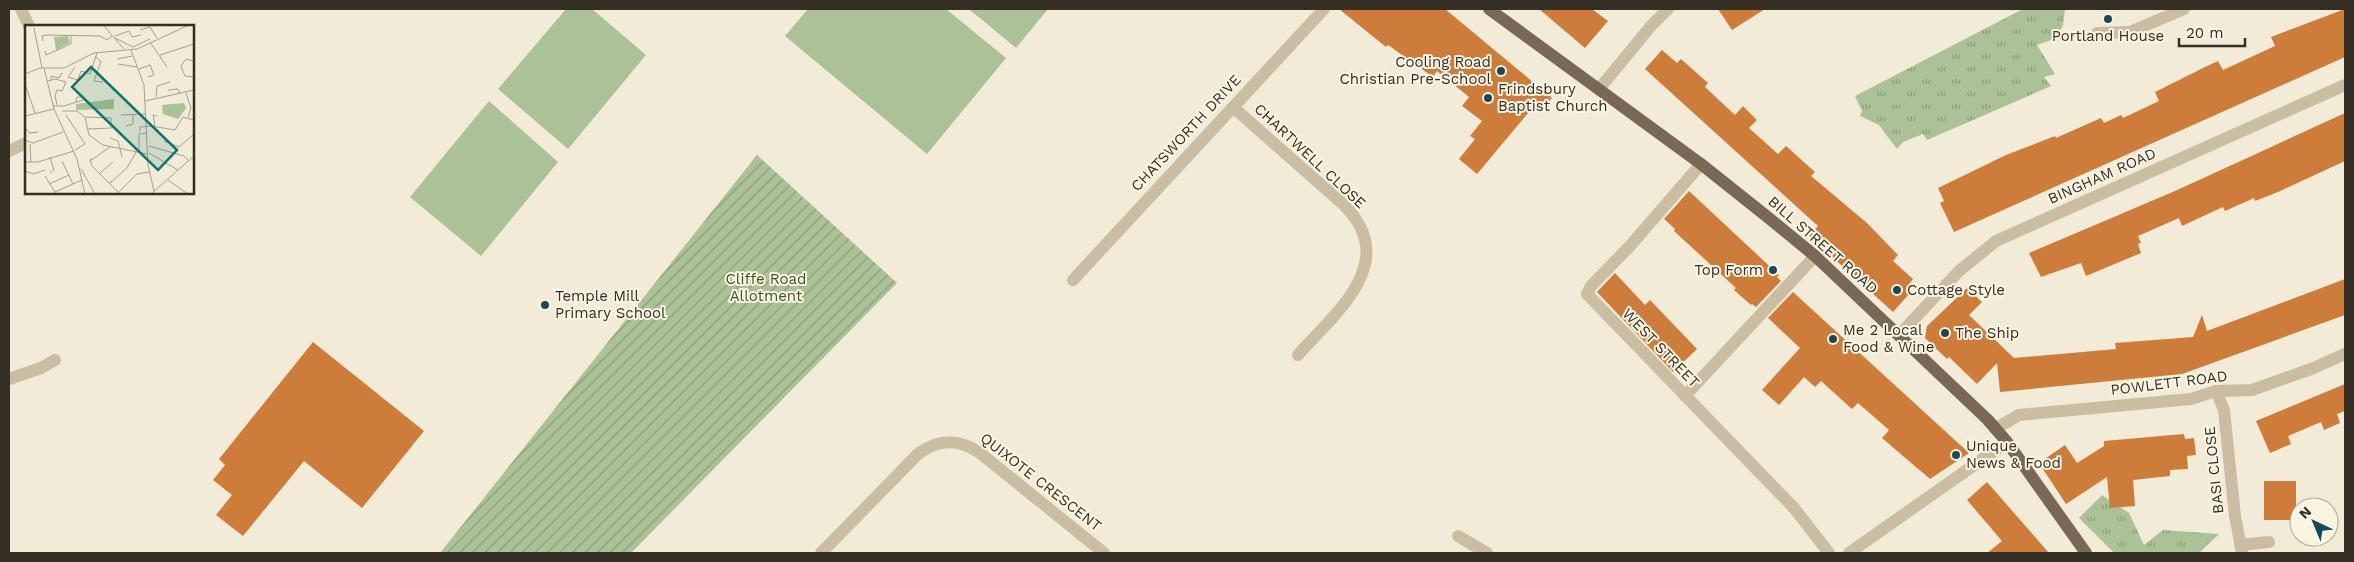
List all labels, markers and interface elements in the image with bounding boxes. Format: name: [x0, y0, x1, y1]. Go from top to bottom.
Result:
marker: Portland House: [2102, 13, 2114, 25]
scale bar: [2179, 15, 2245, 47]
text: 20 m: [2186, 24, 2224, 42]
inset map: [25, 25, 194, 194]
place label: Portland House: [2052, 27, 2164, 45]
place label: Cooling Road Christian Pre-School: [1339, 53, 1491, 88]
marker: Cooling Road Christian Pre-School: [1495, 65, 1507, 77]
street label: CHATSWORTH DRIVE: [1127, 71, 1245, 195]
place label: Frindsbury Baptist Church: [1498, 80, 1608, 115]
marker: Frindsbury Baptist Church: [1482, 92, 1494, 104]
street label: CHARTWELL CLOSE: [1251, 100, 1369, 212]
street label: BINGHAM ROAD: [2045, 144, 2159, 208]
street label: BILL STREET ROAD: [1764, 192, 1882, 298]
place label: Top Form: [1694, 261, 1763, 279]
marker: Top Form: [1767, 264, 1779, 276]
park label: Cliffe Road Allotment: [726, 270, 806, 305]
place label: Cottage Style: [1907, 281, 2005, 299]
marker: Cottage Style: [1891, 284, 1903, 296]
place label: Temple Mill Primary School: [555, 287, 666, 322]
marker: Temple Mill Primary School: [539, 299, 551, 311]
street label: WEST STREET: [1619, 305, 1703, 391]
place label: Me 2 Local Food & Wine: [1843, 321, 1934, 356]
place label: The Ship: [1955, 324, 2019, 342]
marker: The Ship: [1939, 327, 1951, 339]
marker: Me 2 Local Food & Wine: [1827, 333, 1839, 345]
street label: POWLETT ROAD: [2110, 367, 2228, 399]
street label: BASI CLOSE: [2200, 425, 2228, 515]
street label: QUIXOTE CRESCENT: [977, 429, 1105, 535]
place label: Unique News & Food: [1966, 437, 2061, 472]
marker: Unique News & Food: [1950, 449, 1962, 461]
north arrow: [2289, 497, 2339, 547]
text: N: [2296, 503, 2314, 522]

